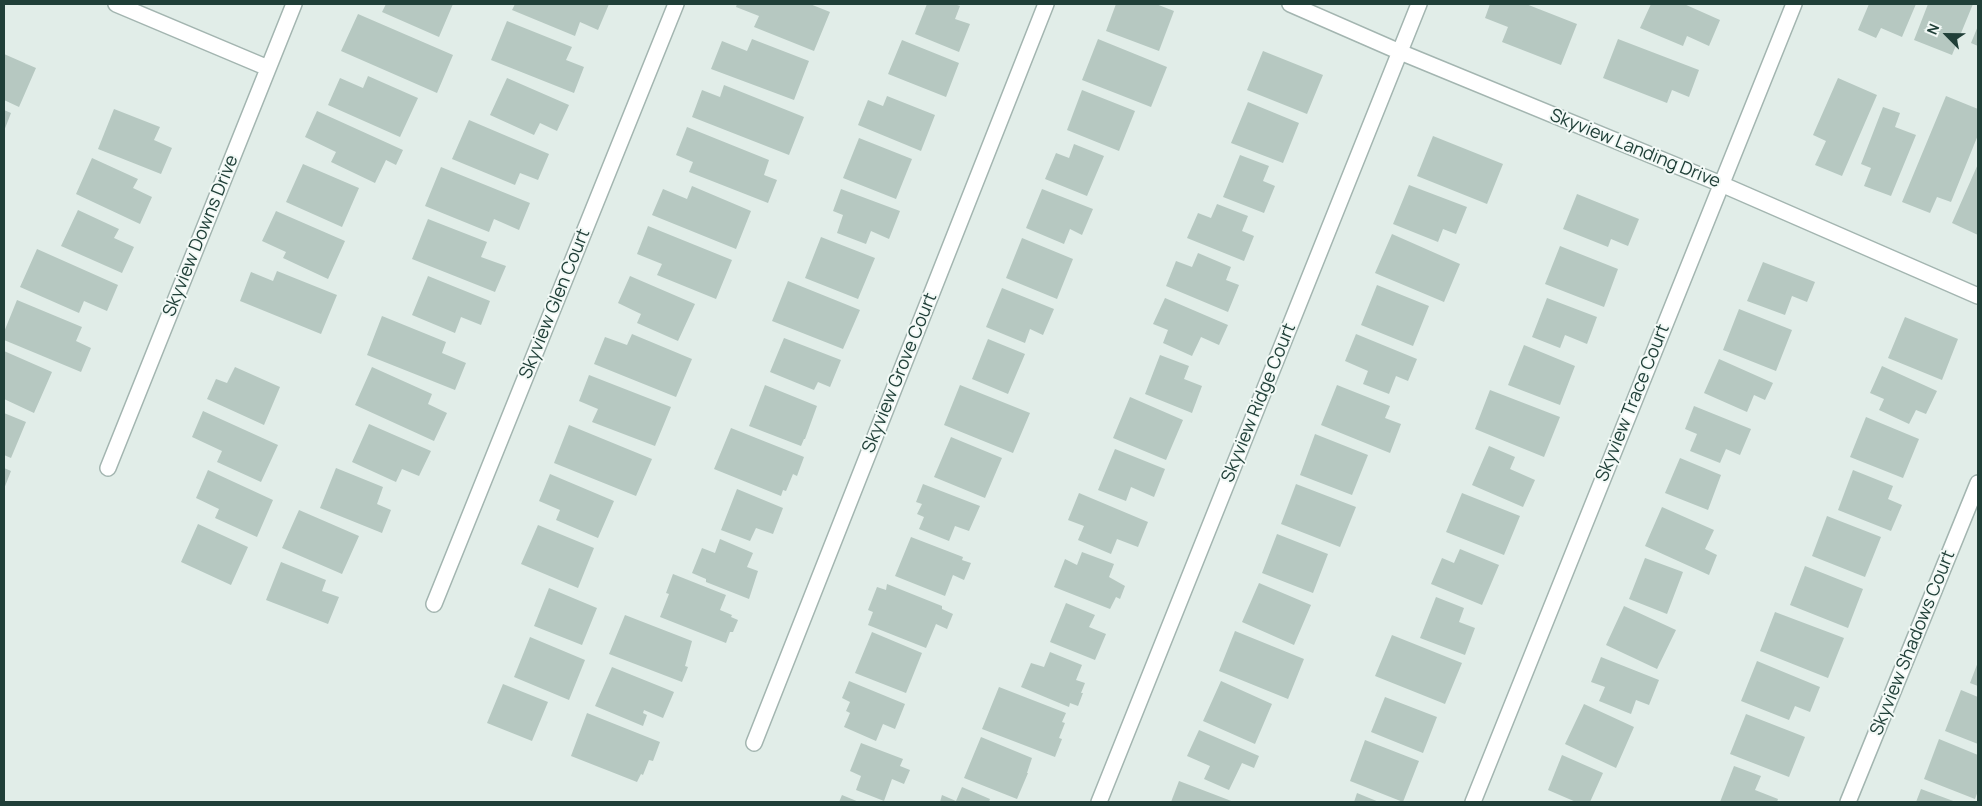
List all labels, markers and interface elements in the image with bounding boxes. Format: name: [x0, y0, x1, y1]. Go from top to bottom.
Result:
north arrow: [1922, 10, 1972, 60]
text: N: [1922, 21, 1943, 37]
street label: Skyview Landing Drive: [1547, 105, 1723, 193]
street label: Skyview Downs Drive: [159, 152, 243, 320]
street label: Skyview Glen Court: [515, 226, 595, 382]
street label: Skyview Grove Court: [858, 290, 942, 456]
street label: Skyview Ridge Court: [1217, 320, 1301, 486]
street label: Skyview Trace Court: [1591, 321, 1675, 485]
street label: Skyview Shadows Court: [1866, 547, 1960, 739]

